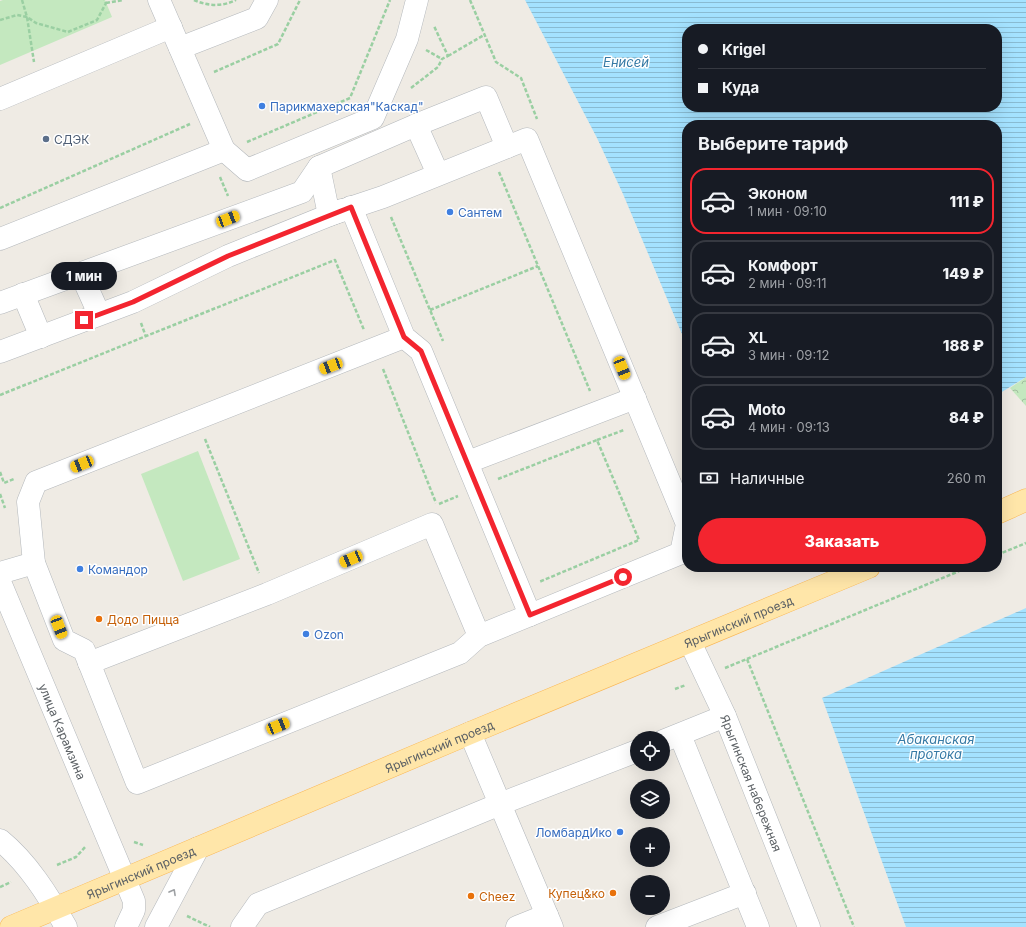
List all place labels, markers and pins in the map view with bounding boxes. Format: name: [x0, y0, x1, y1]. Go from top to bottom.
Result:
place label: Парикмахерская"Каскад": [270, 99, 424, 114]
marker: Парикмахерская"Каскад": [257, 101, 267, 111]
place label: СДЭК: [54, 132, 89, 147]
marker: СДЭК: [41, 134, 51, 144]
place label: Сантем: [458, 205, 502, 220]
marker: Сантем: [445, 207, 455, 217]
place label: Командор: [88, 562, 148, 577]
marker: Командор: [75, 564, 85, 574]
place label: Додо Пицца: [107, 612, 179, 627]
marker: Додо Пицца: [94, 614, 104, 624]
place label: Ozon: [314, 627, 344, 642]
marker: Ozon: [301, 629, 311, 639]
place label: ЛомбардИко: [535, 825, 612, 840]
marker: ЛомбардИко: [615, 827, 625, 837]
place label: Купец&ко: [548, 886, 605, 901]
marker: Купец&ко: [608, 888, 618, 898]
place label: Cheez: [479, 889, 515, 904]
marker: Cheez: [466, 891, 476, 901]

